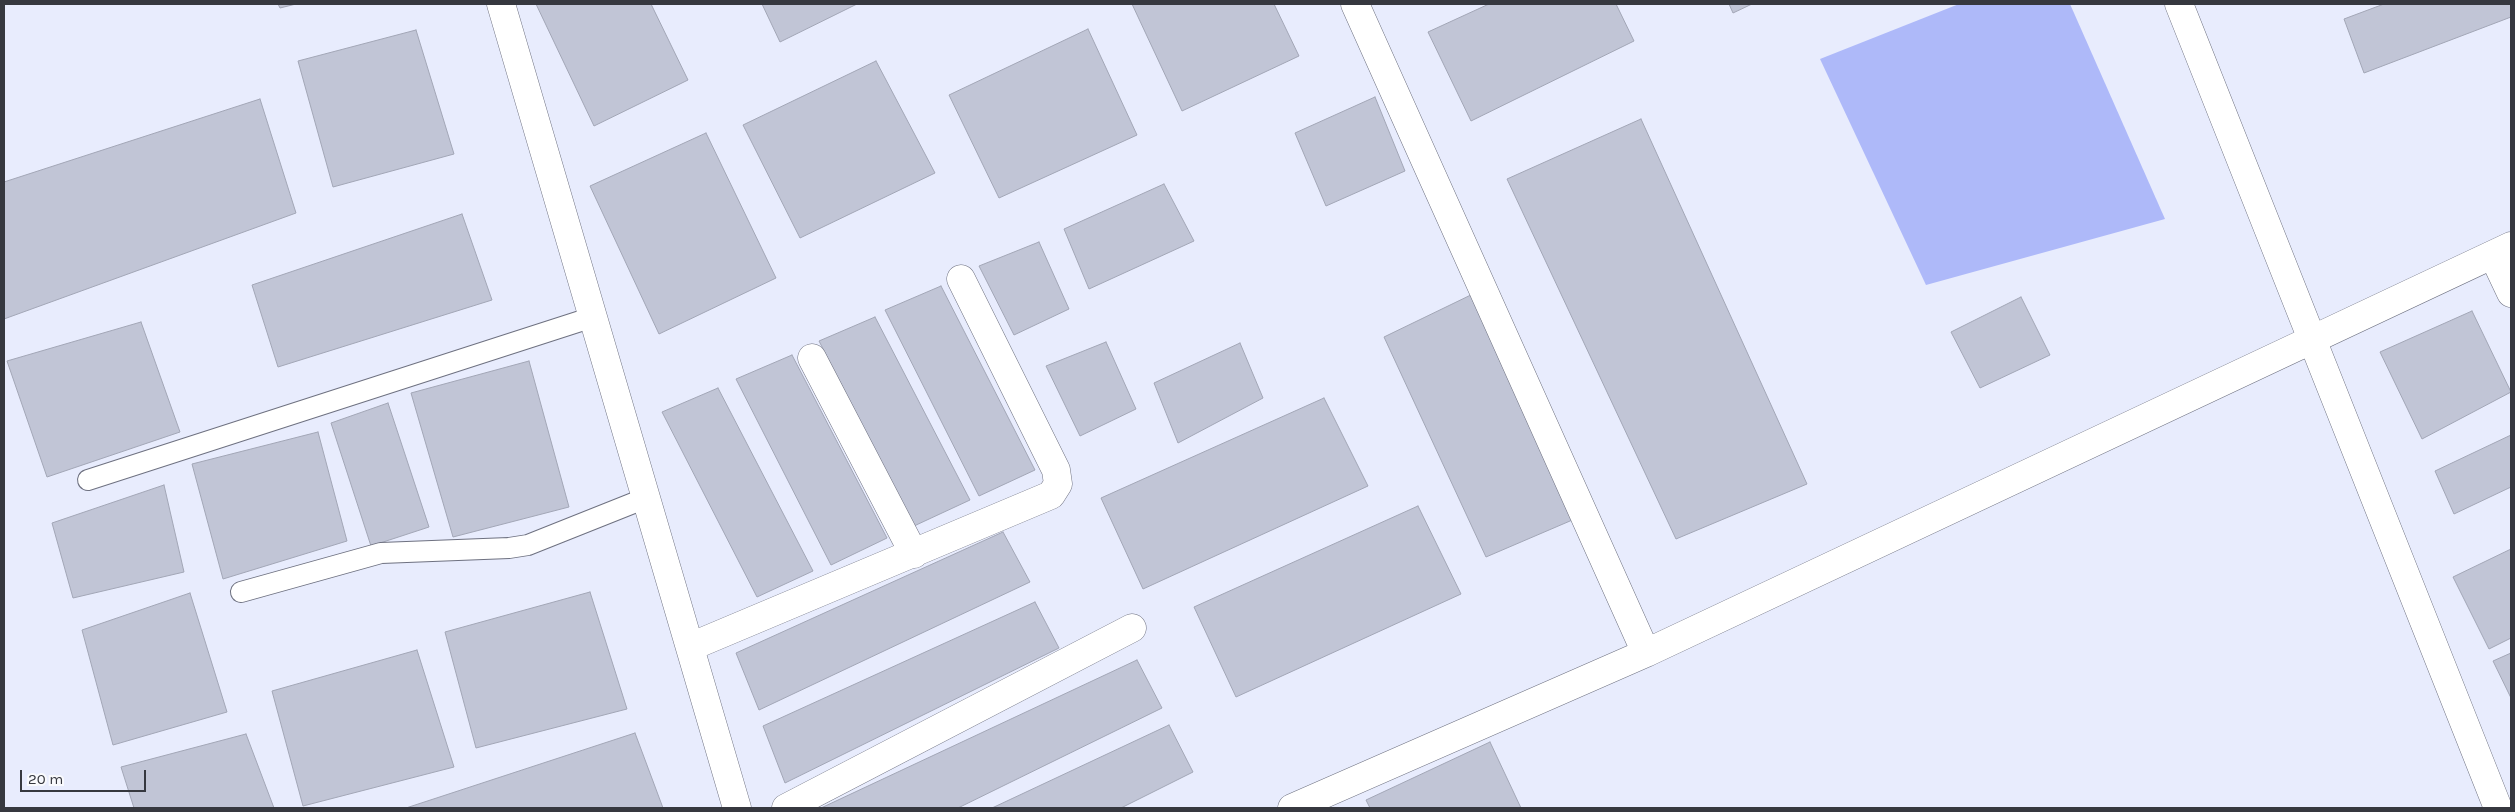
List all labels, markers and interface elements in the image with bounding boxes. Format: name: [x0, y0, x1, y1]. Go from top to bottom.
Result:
scale bar: [22, 760, 149, 792]
text: 20 m: [28, 770, 63, 788]

